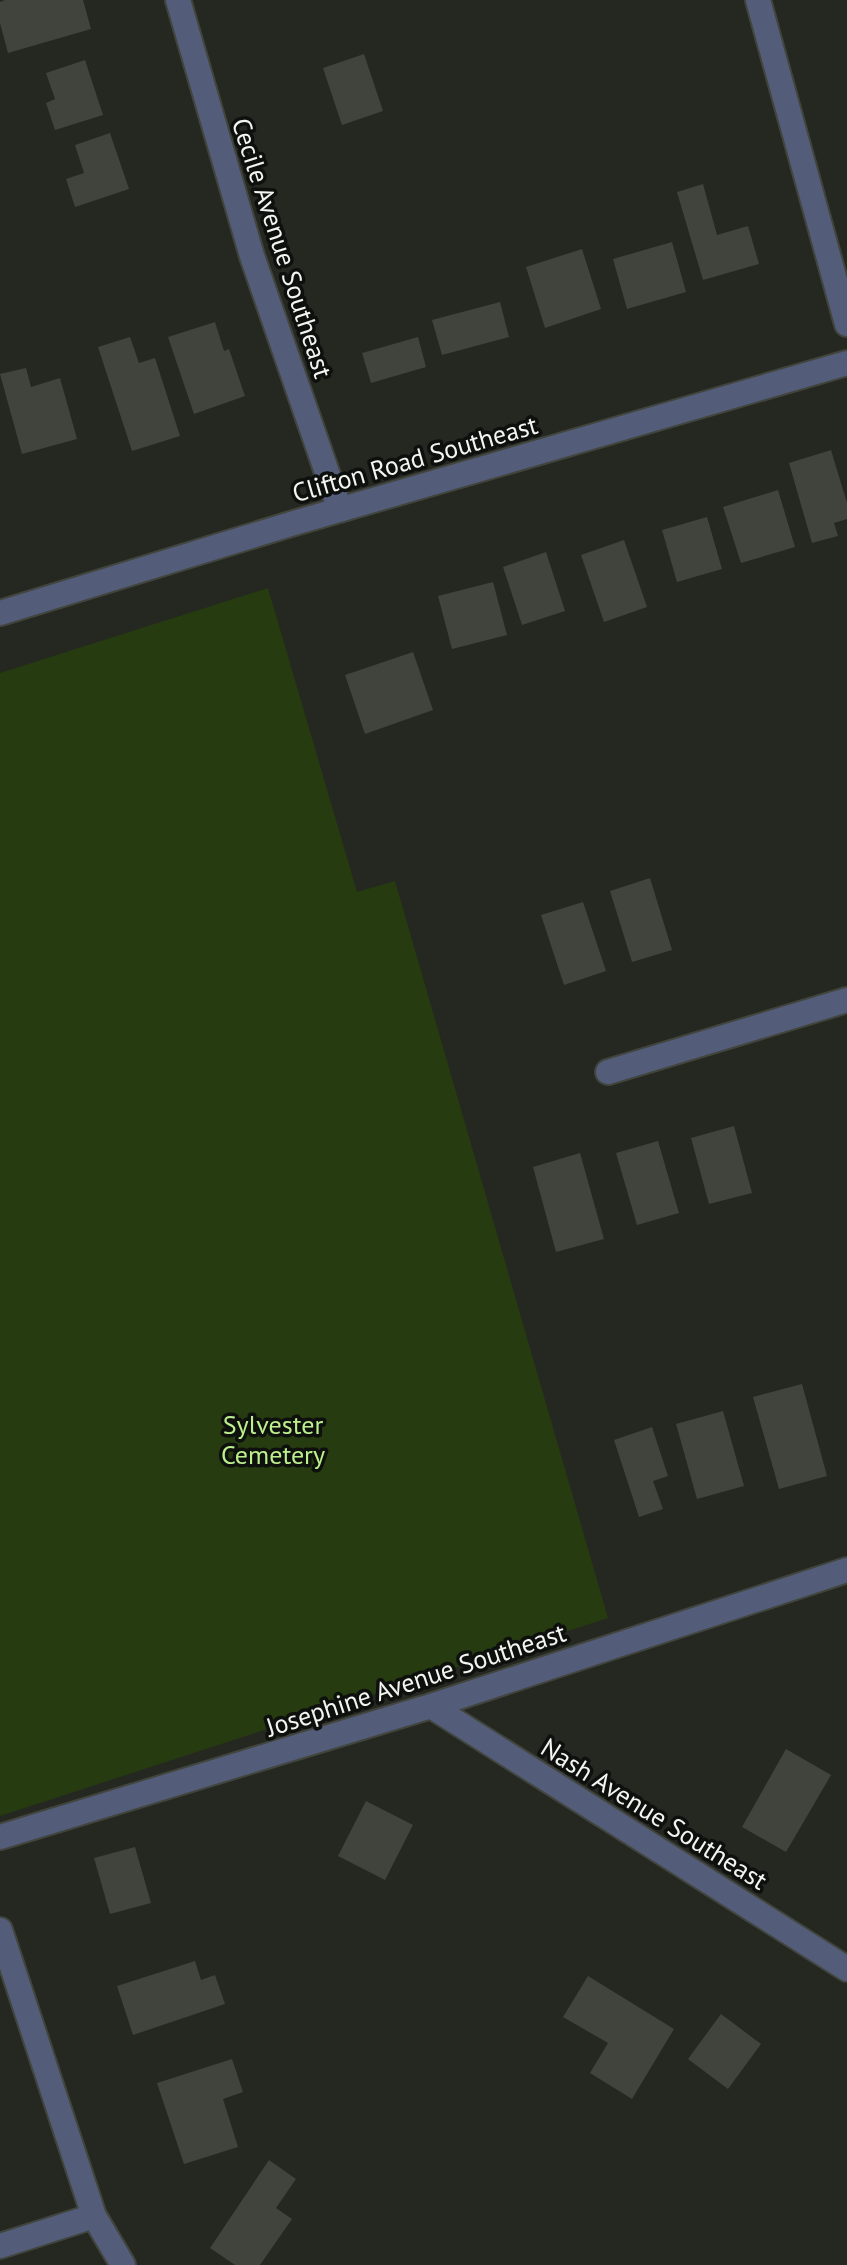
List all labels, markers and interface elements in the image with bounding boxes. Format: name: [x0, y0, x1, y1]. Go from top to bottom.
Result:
street label: Cecile Avenue Southeast: [225, 114, 340, 382]
street label: Clifton Road Southeast: [288, 408, 541, 509]
park label: Sylvester Cemetery: [221, 1408, 325, 1471]
street label: Josephine Avenue Southeast: [261, 1615, 570, 1744]
street label: Nash Avenue Southeast: [535, 1731, 774, 1897]

